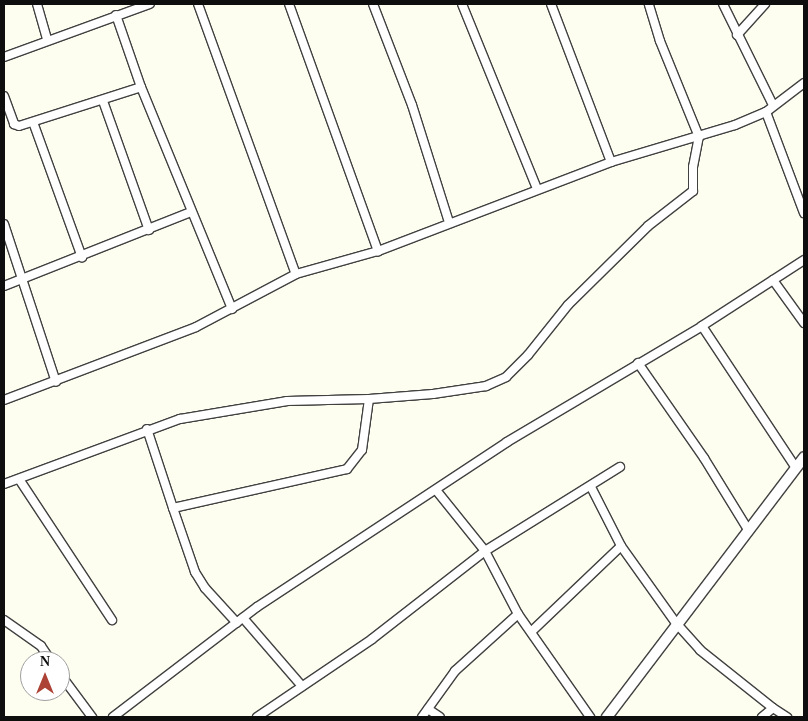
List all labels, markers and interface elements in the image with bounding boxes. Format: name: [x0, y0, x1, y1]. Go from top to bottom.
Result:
north arrow: [20, 651, 70, 701]
text: N: [40, 654, 50, 669]

